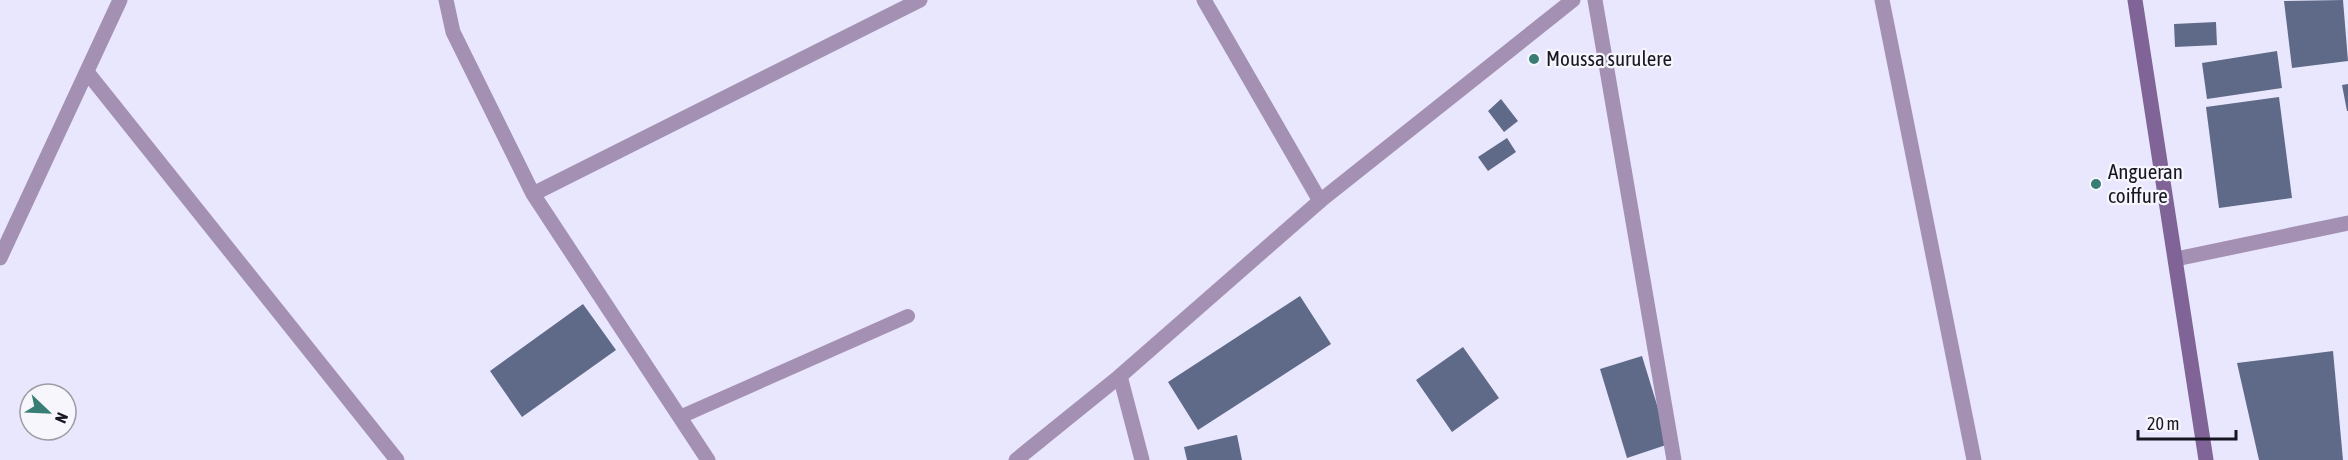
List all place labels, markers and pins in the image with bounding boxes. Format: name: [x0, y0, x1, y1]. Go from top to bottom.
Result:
place label: Moussa surulere: [1546, 46, 1672, 70]
marker: Moussa surulere: [1527, 52, 1541, 66]
place label: Angueran coiffure: [2108, 159, 2183, 207]
marker: Angueran coiffure: [2089, 177, 2103, 191]

